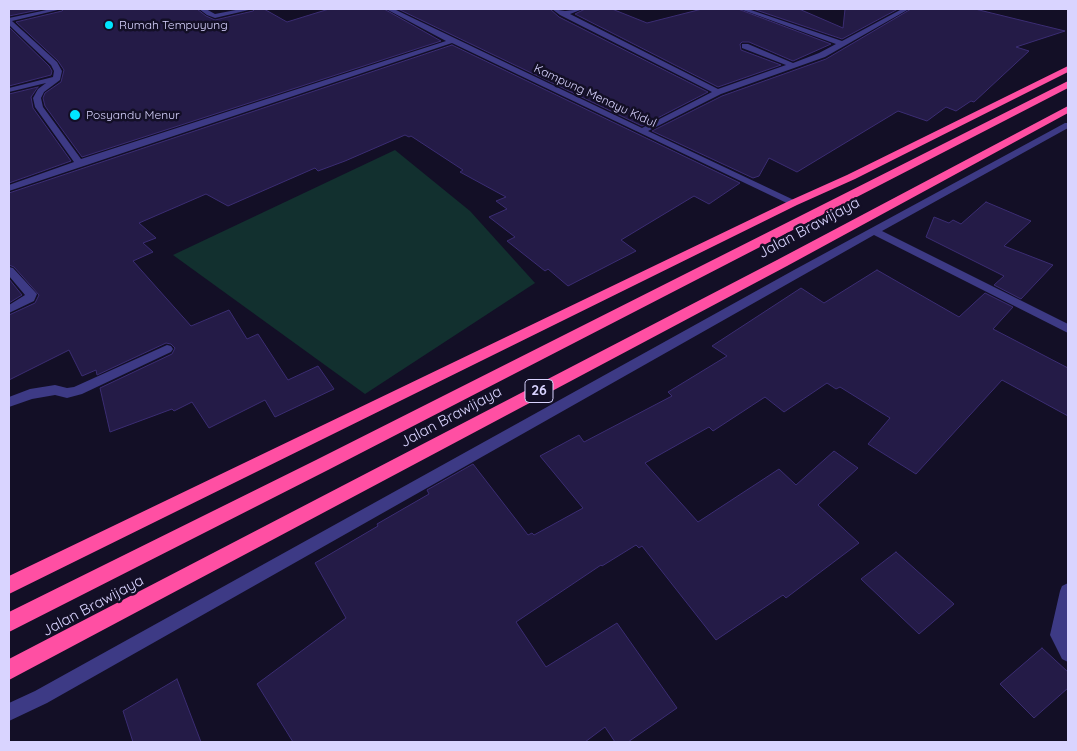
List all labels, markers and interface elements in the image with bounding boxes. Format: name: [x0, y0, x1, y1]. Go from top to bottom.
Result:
place label: Rumah Tempuyung: [119, 18, 228, 32]
marker: Rumah Tempuyung: [103, 19, 115, 31]
street label: Kampung Menayu Kidul: [531, 61, 659, 131]
marker: Posyandu Menur: [68, 108, 82, 122]
place label: Posyandu Menur: [86, 108, 180, 122]
street label: Jalan Brawijaya: [755, 194, 863, 262]
road number: 26: [525, 380, 553, 402]
street label: Jalan Brawijaya: [397, 383, 505, 451]
street label: Jalan Brawijaya: [39, 572, 147, 640]

